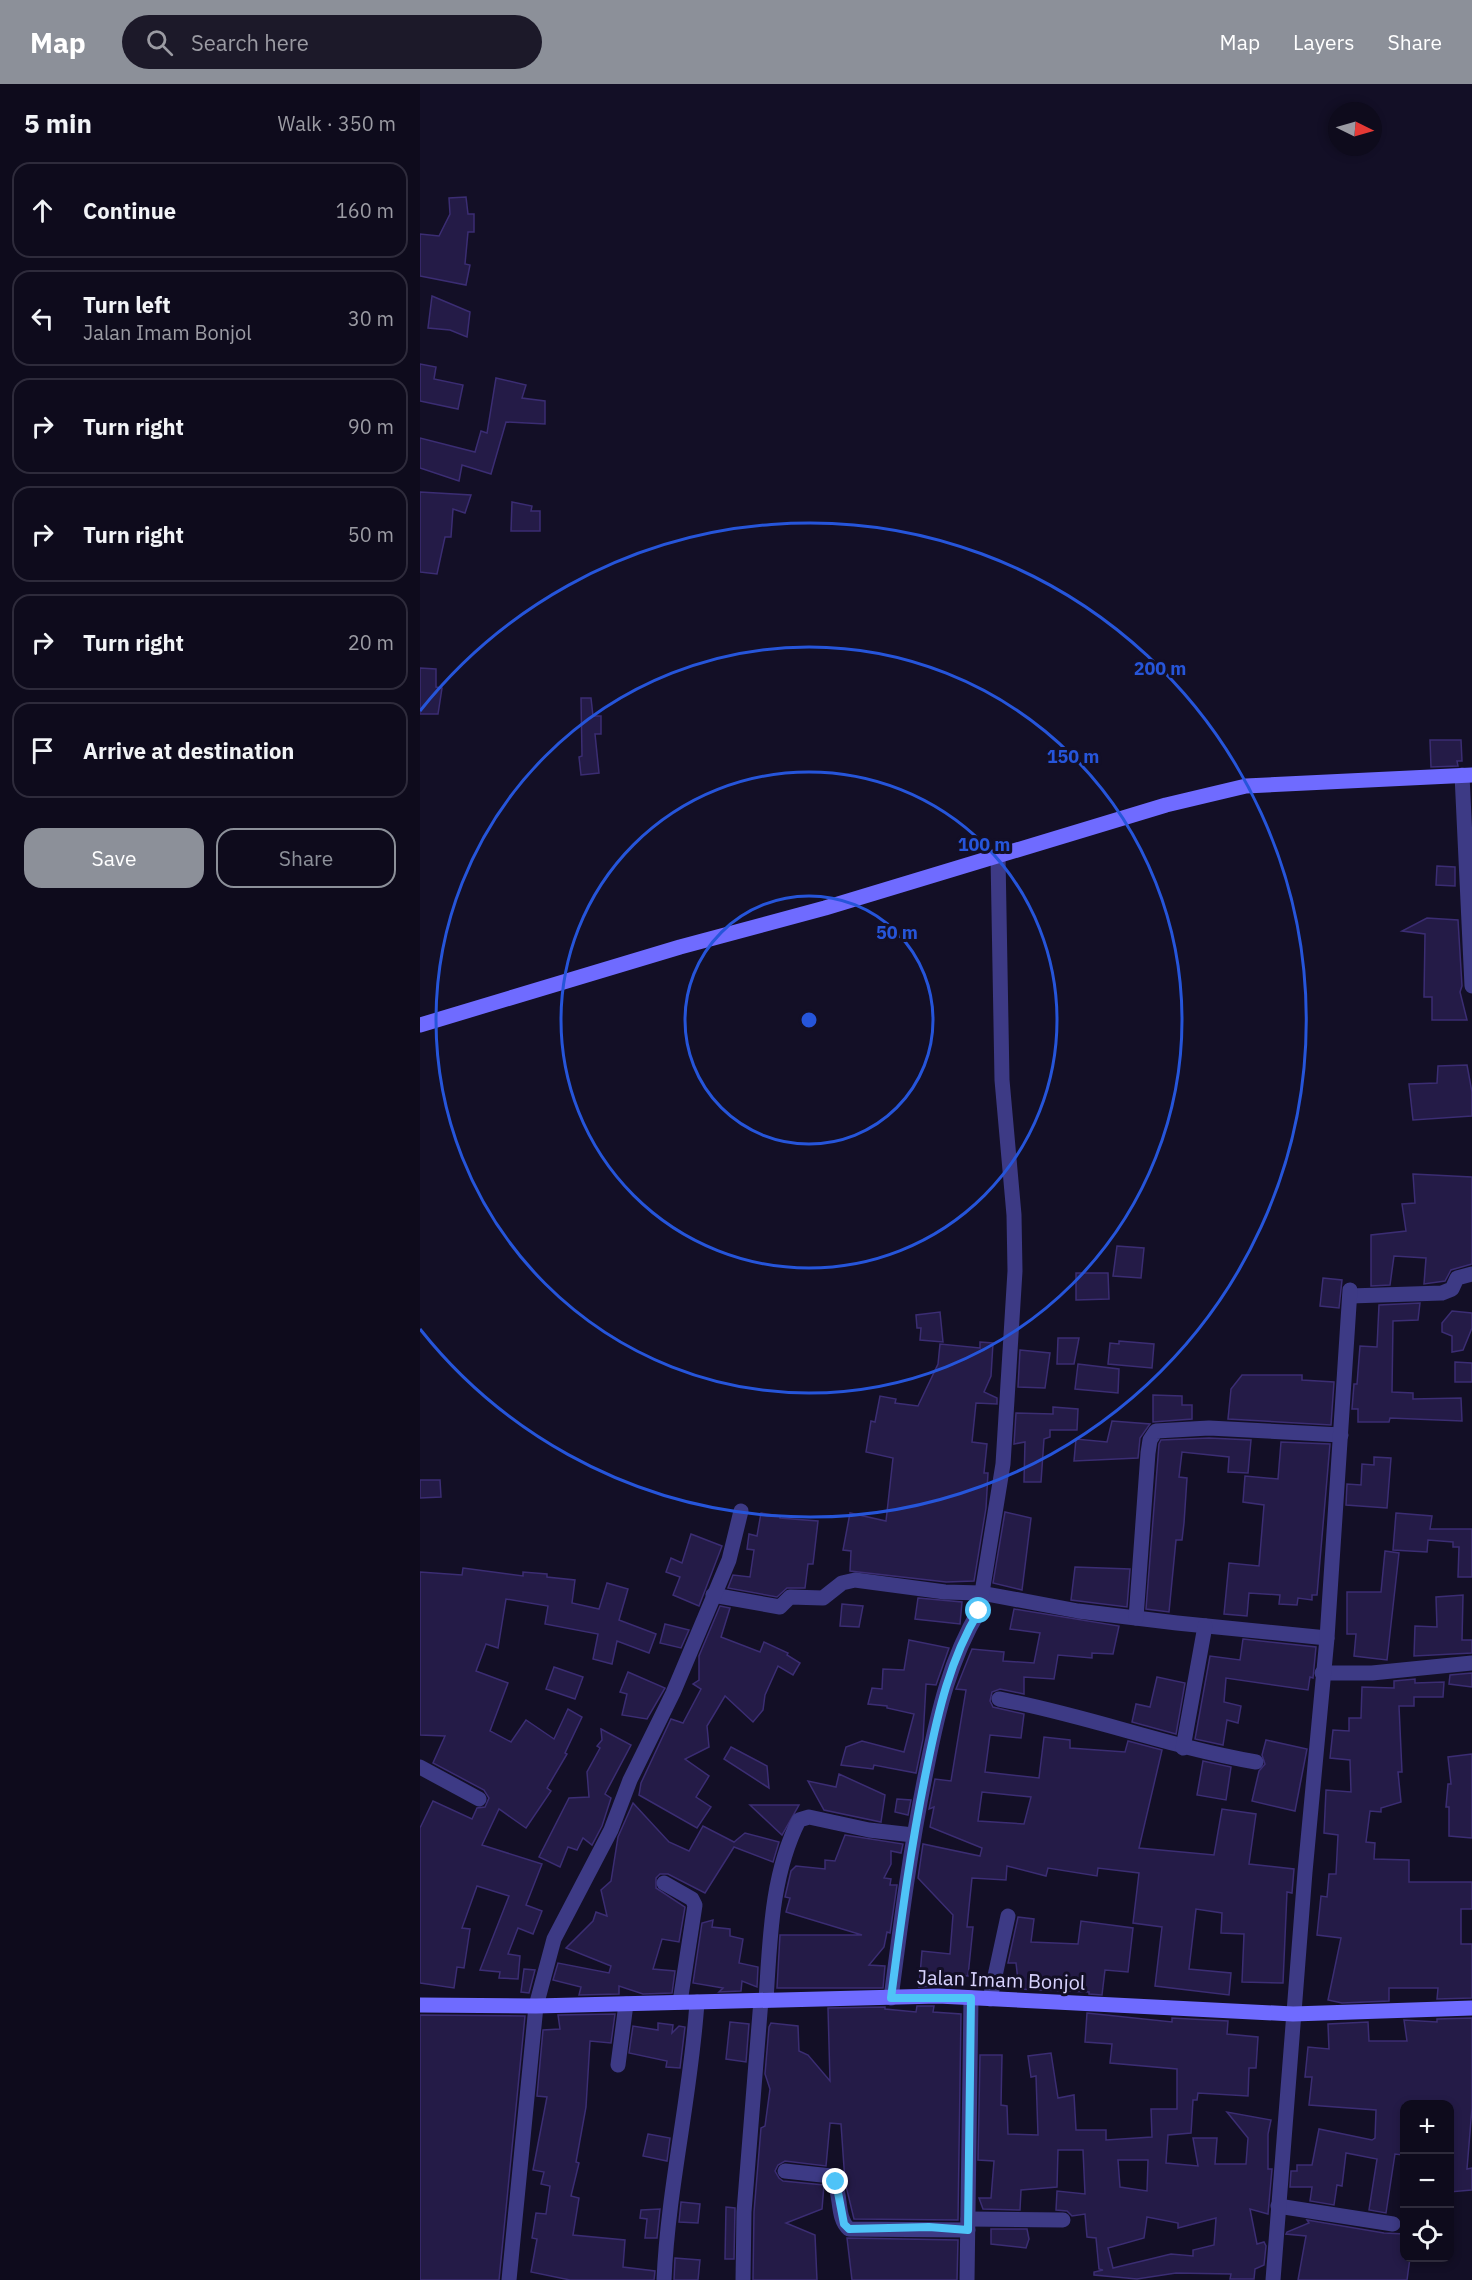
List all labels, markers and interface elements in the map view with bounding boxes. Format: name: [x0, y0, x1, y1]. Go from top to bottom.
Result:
search box: [122, 15, 542, 69]
text: Map: [30, 24, 86, 61]
icon: search: [143, 26, 176, 59]
text: Search here: [191, 28, 309, 57]
text: Map: [1220, 28, 1260, 56]
text: Layers: [1293, 28, 1355, 56]
text: Share: [1388, 28, 1442, 56]
north arrow: [1328, 102, 1382, 156]
text: 5 min: [24, 106, 92, 140]
text: Walk · 350 m: [278, 110, 396, 137]
icon: ahead: [26, 194, 59, 227]
text: Continue: [83, 196, 176, 225]
text: 160 m: [336, 197, 394, 224]
text: Turn left: [83, 290, 171, 319]
icon: left: [26, 302, 59, 335]
text: 30 m: [348, 305, 394, 332]
text: Jalan Imam Bonjol: [83, 319, 252, 346]
icon: right: [26, 410, 59, 443]
text: Turn right: [83, 412, 184, 441]
text: 90 m: [348, 413, 394, 440]
icon: right: [26, 518, 59, 551]
text: Turn right: [83, 520, 184, 549]
text: 50 m: [348, 521, 394, 548]
icon: right: [26, 626, 59, 659]
text: Turn right: [83, 628, 184, 657]
text: 20 m: [348, 629, 394, 656]
text: 200 m: [1134, 657, 1186, 680]
icon: arrive: [26, 734, 59, 767]
text: Arrive at destination: [83, 736, 294, 765]
text: 150 m: [1047, 745, 1099, 768]
button: Save: [24, 828, 204, 888]
button: Share: [216, 828, 396, 888]
text: 100 m: [958, 833, 1010, 856]
text: 50 m: [876, 921, 918, 944]
centre of rings: [799, 1010, 819, 1030]
route start: [965, 1597, 991, 1623]
street label: Jalan Imam Bonjol: [916, 1963, 1086, 1996]
map controls: [1400, 2100, 1454, 2262]
button: +: [1400, 2100, 1454, 2154]
button: −: [1400, 2154, 1454, 2208]
route end: [822, 2168, 848, 2194]
button: locate: [1400, 2208, 1454, 2262]

